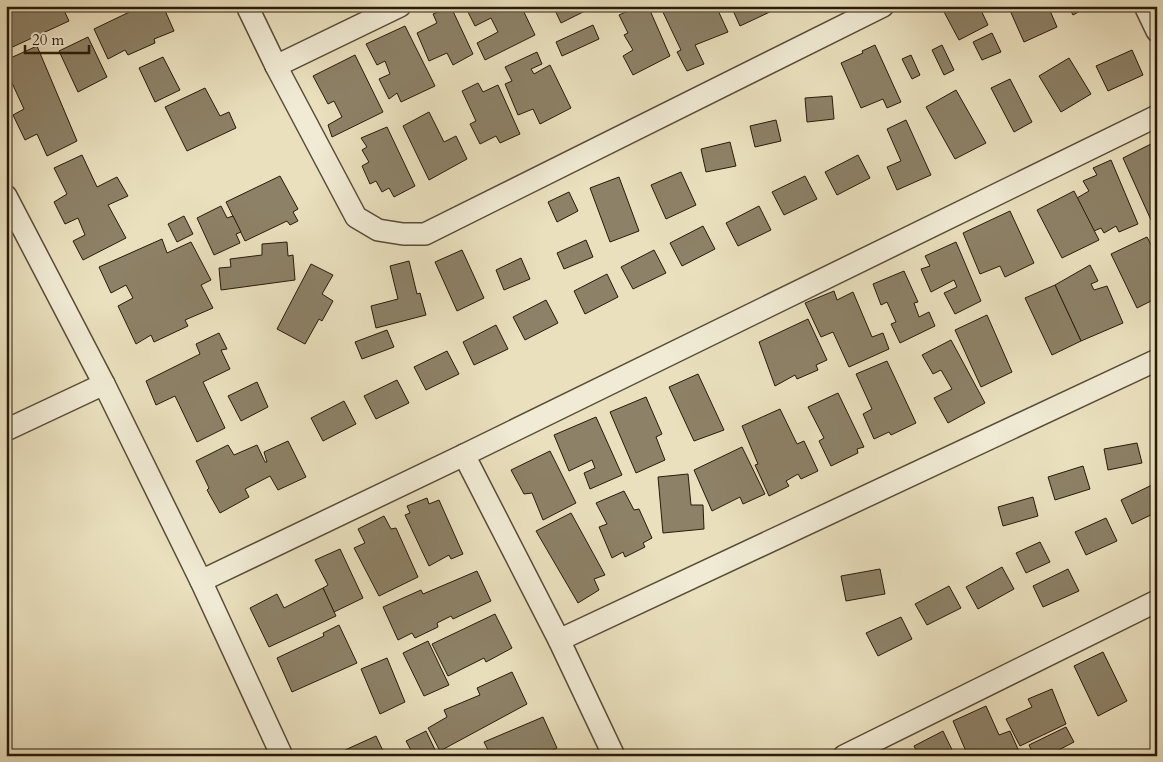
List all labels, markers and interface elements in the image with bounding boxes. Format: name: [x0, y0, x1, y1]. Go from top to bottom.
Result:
scale bar: [25, 22, 89, 54]
text: 20 m: [32, 30, 64, 50]

